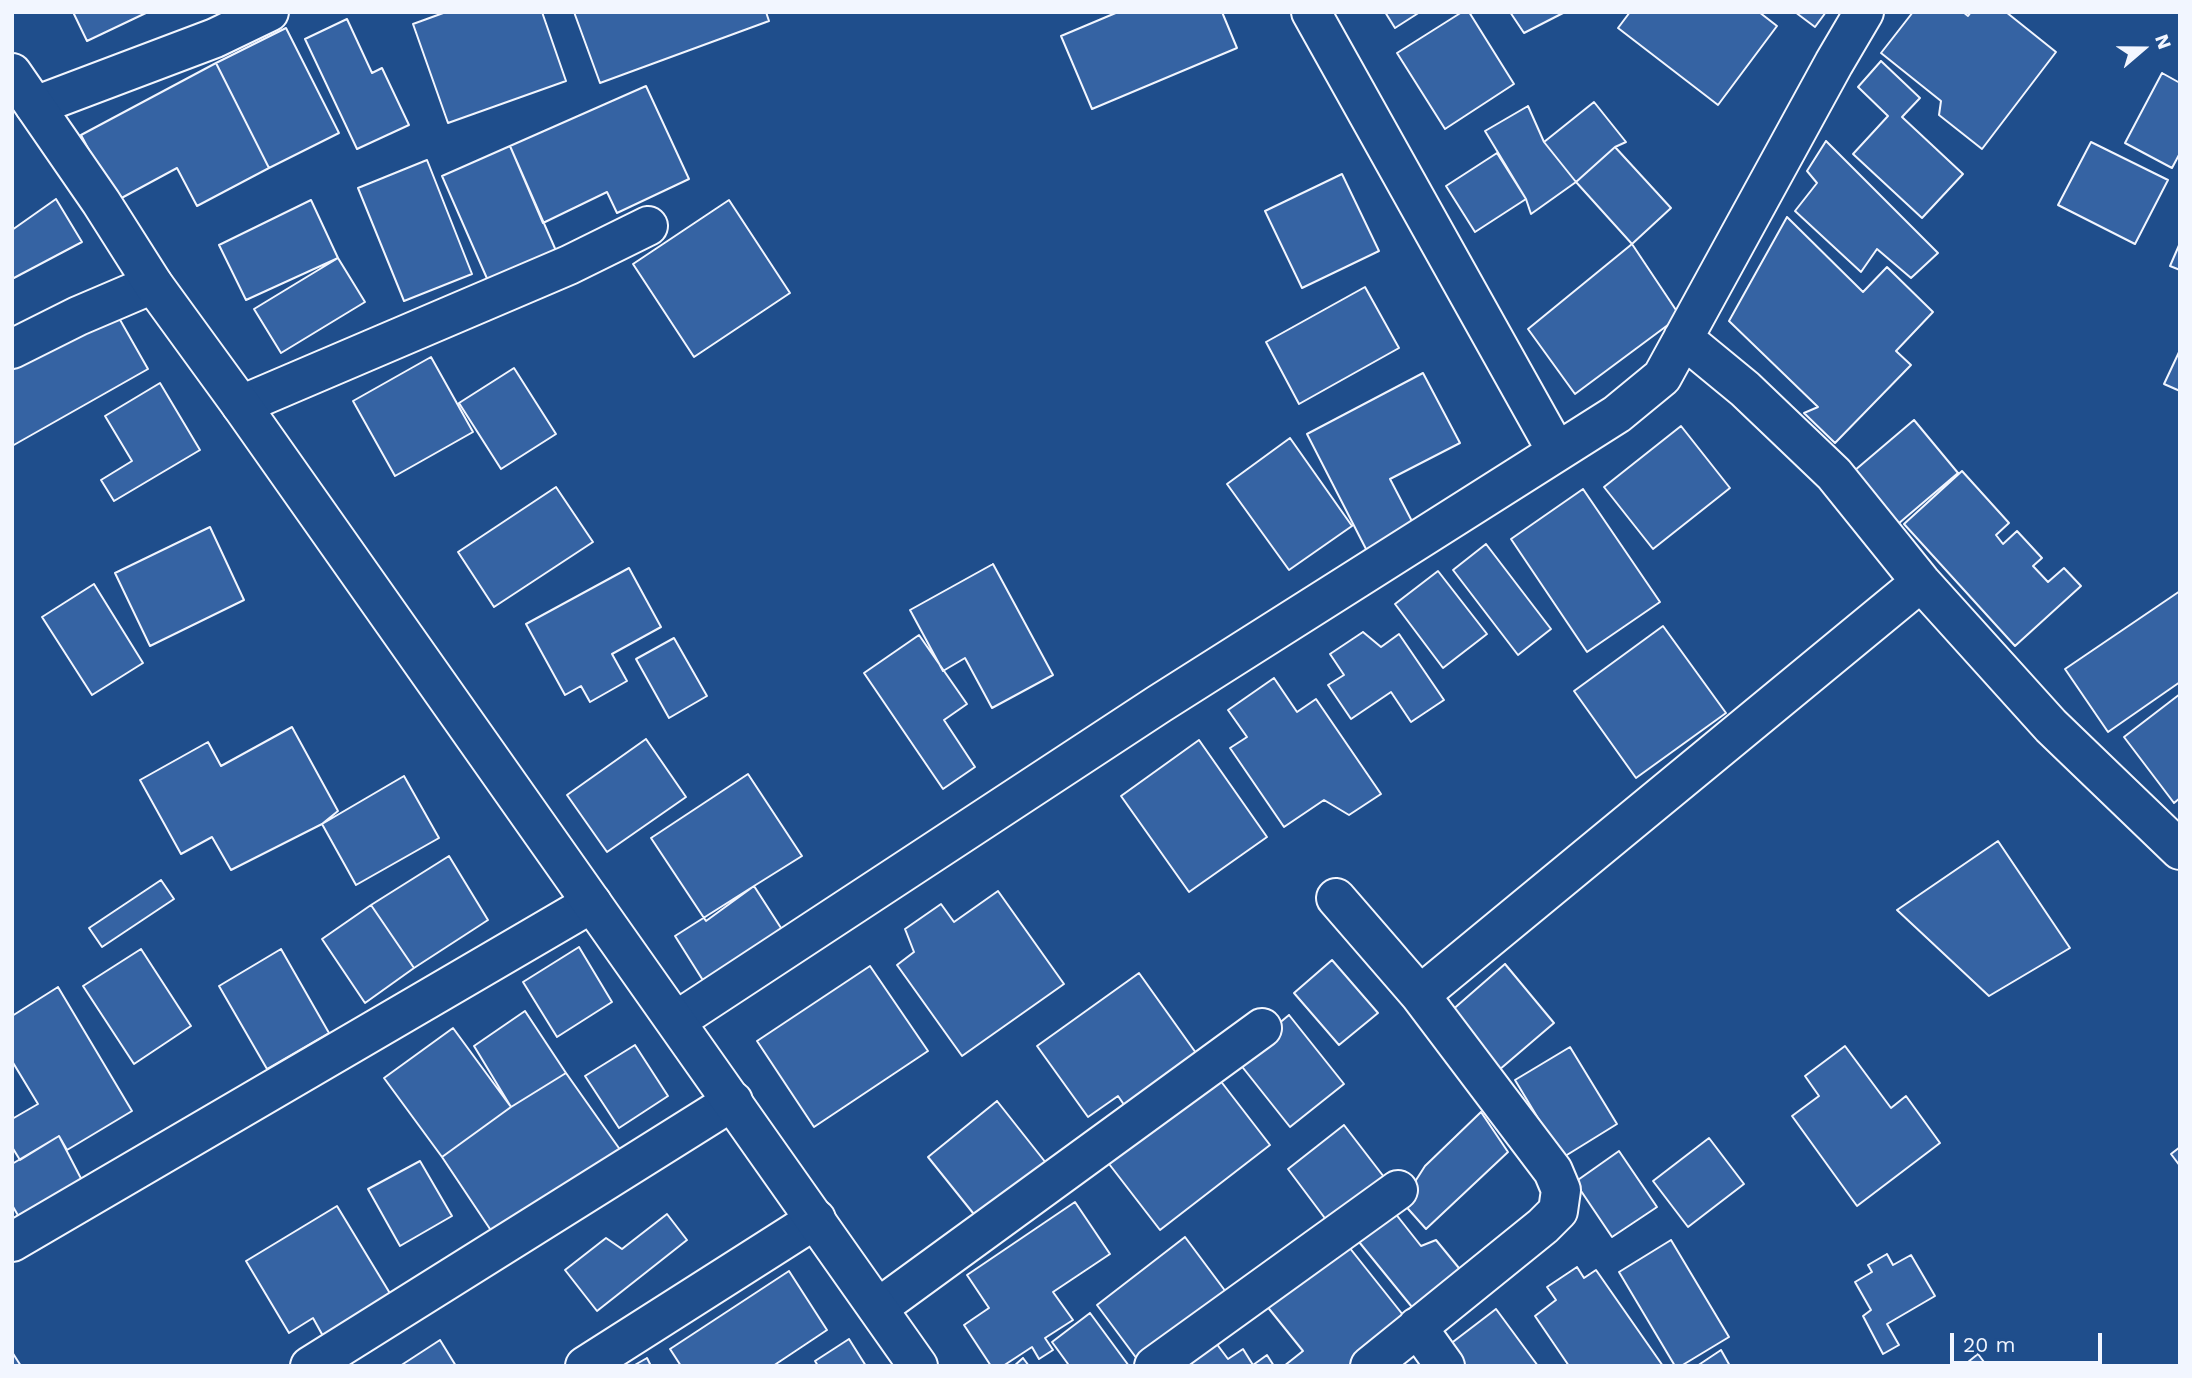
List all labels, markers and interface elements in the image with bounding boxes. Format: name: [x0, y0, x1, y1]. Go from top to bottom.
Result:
north arrow: [2108, 14, 2178, 84]
text: N: [2150, 31, 2176, 52]
scale bar: [1954, 1318, 2106, 1362]
text: 20 m: [1963, 1332, 2015, 1357]

